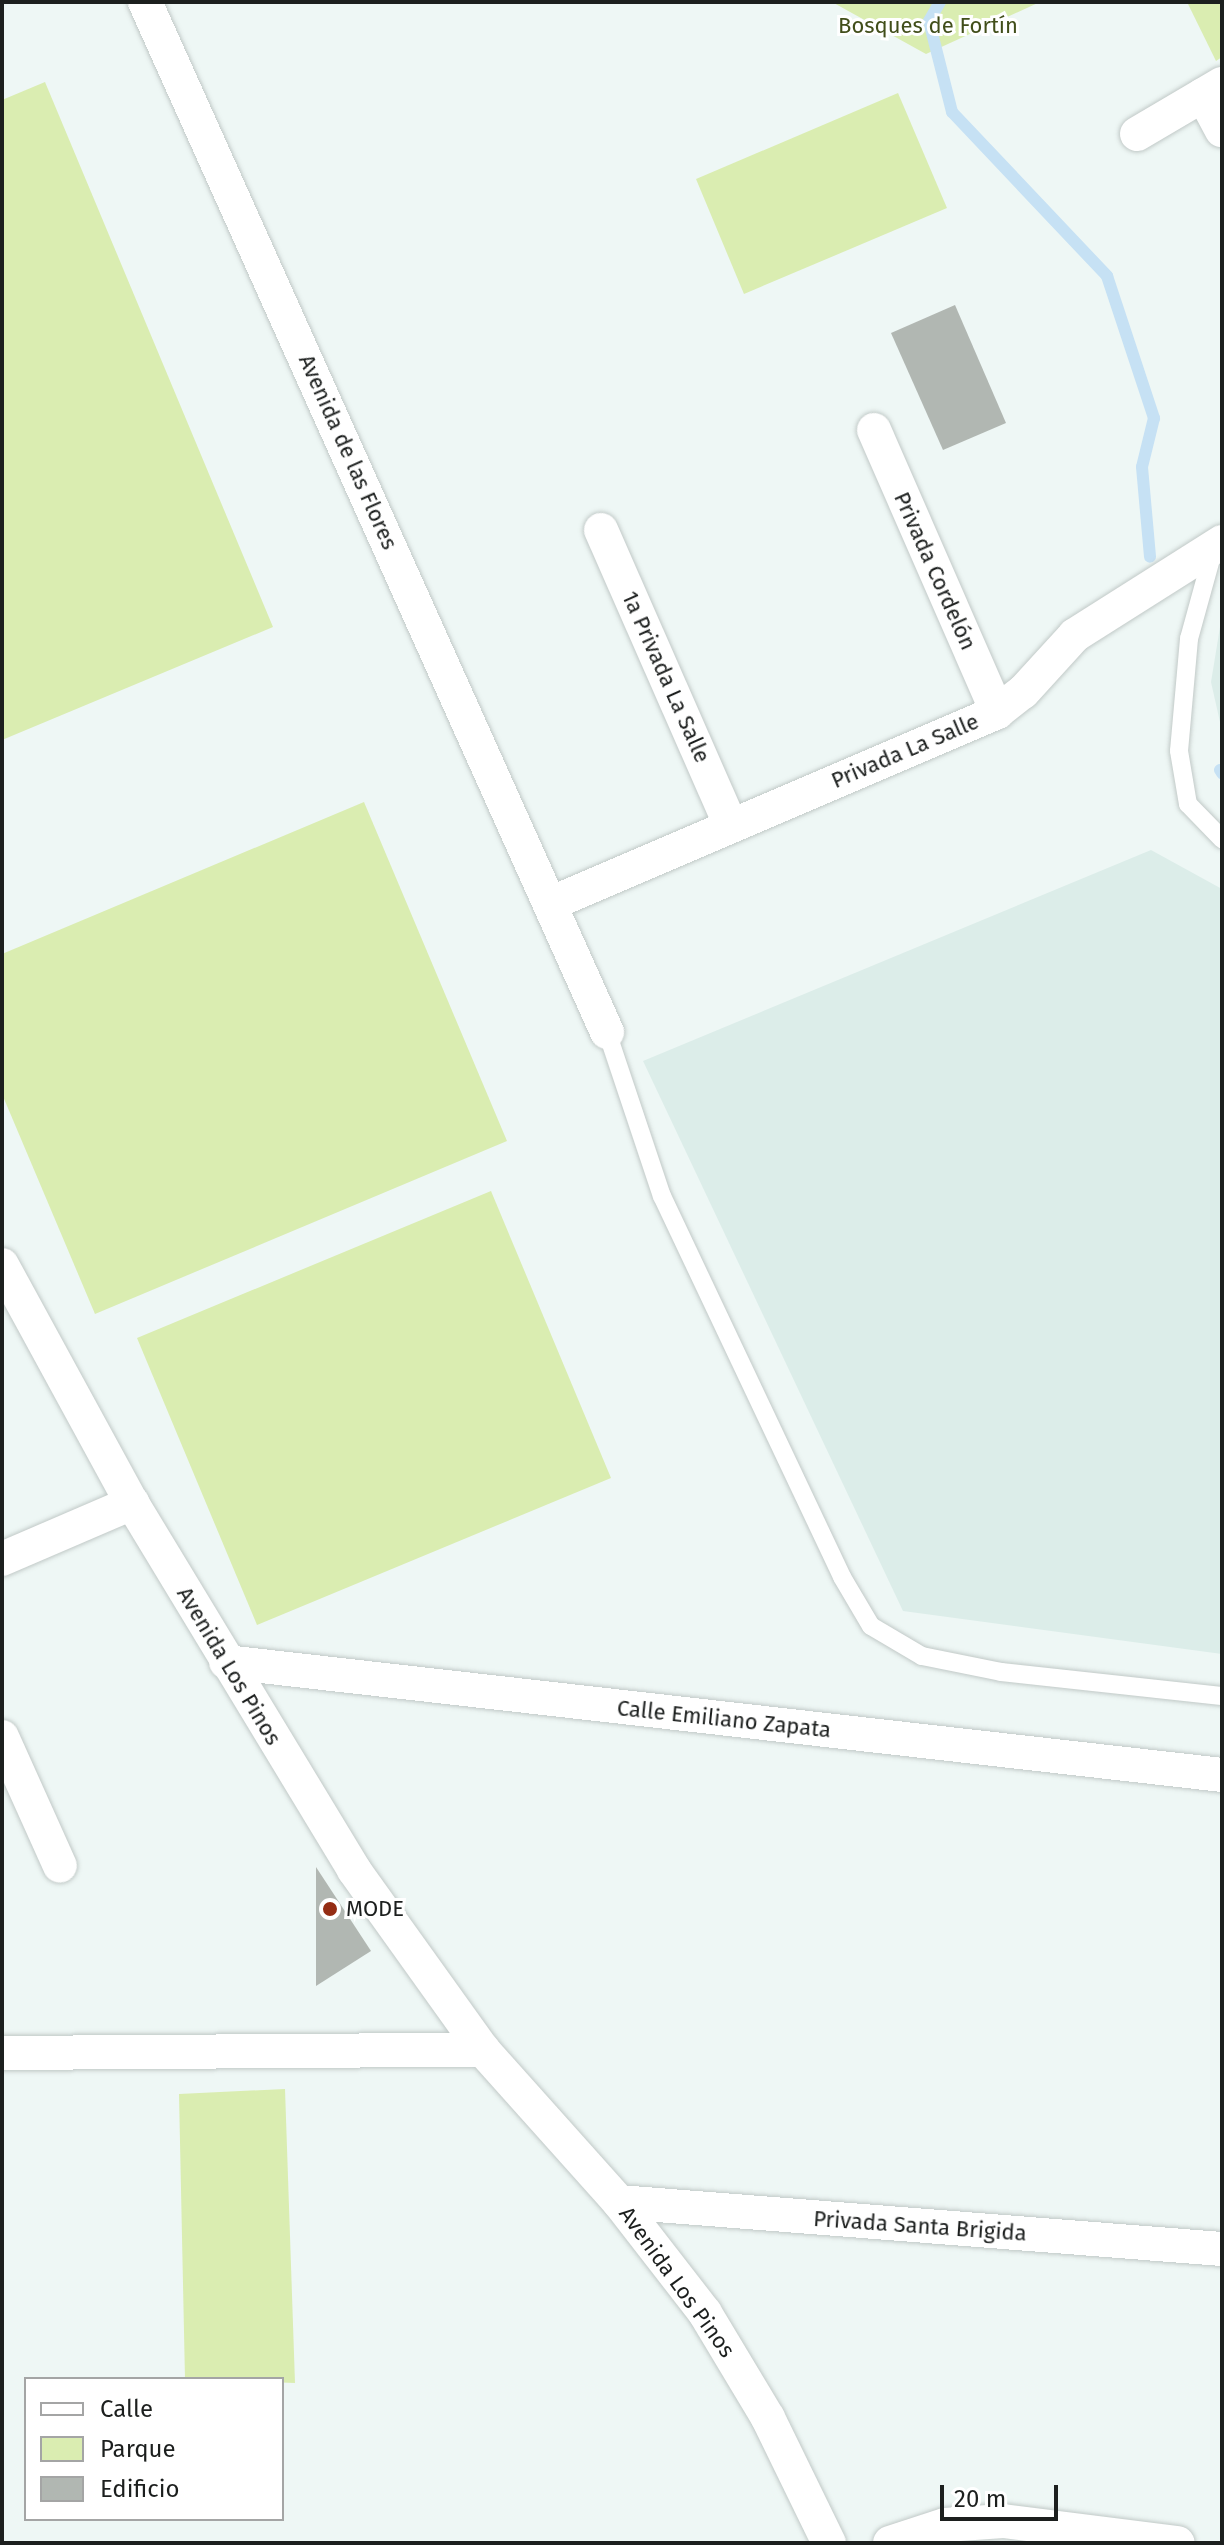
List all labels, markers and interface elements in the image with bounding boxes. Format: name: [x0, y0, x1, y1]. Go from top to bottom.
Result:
park label: Bosques de Fortín: [838, 13, 1018, 39]
street label: Avenida de las Flores: [293, 351, 403, 553]
street label: Privada Cordelón: [888, 488, 982, 654]
street label: 1a Privada La Salle: [616, 587, 716, 767]
street label: Privada La Salle: [827, 708, 983, 794]
street label: Avenida Los Pinos: [171, 1582, 287, 1750]
street label: Calle Emiliano Zapata: [616, 1695, 832, 1743]
place label: MODE: [346, 1896, 404, 1922]
marker: MODE: [321, 1900, 339, 1918]
street label: Avenida Los Pinos: [613, 2202, 741, 2362]
street label: Privada Santa Brigida: [812, 2205, 1028, 2247]
legend: [24, 2377, 284, 2521]
text: Calle: [100, 2395, 153, 2423]
text: Parque: [100, 2435, 176, 2463]
scale bar: [944, 2469, 1062, 2519]
text: Edificio: [100, 2475, 180, 2503]
text: 20 m: [954, 2485, 1006, 2513]

